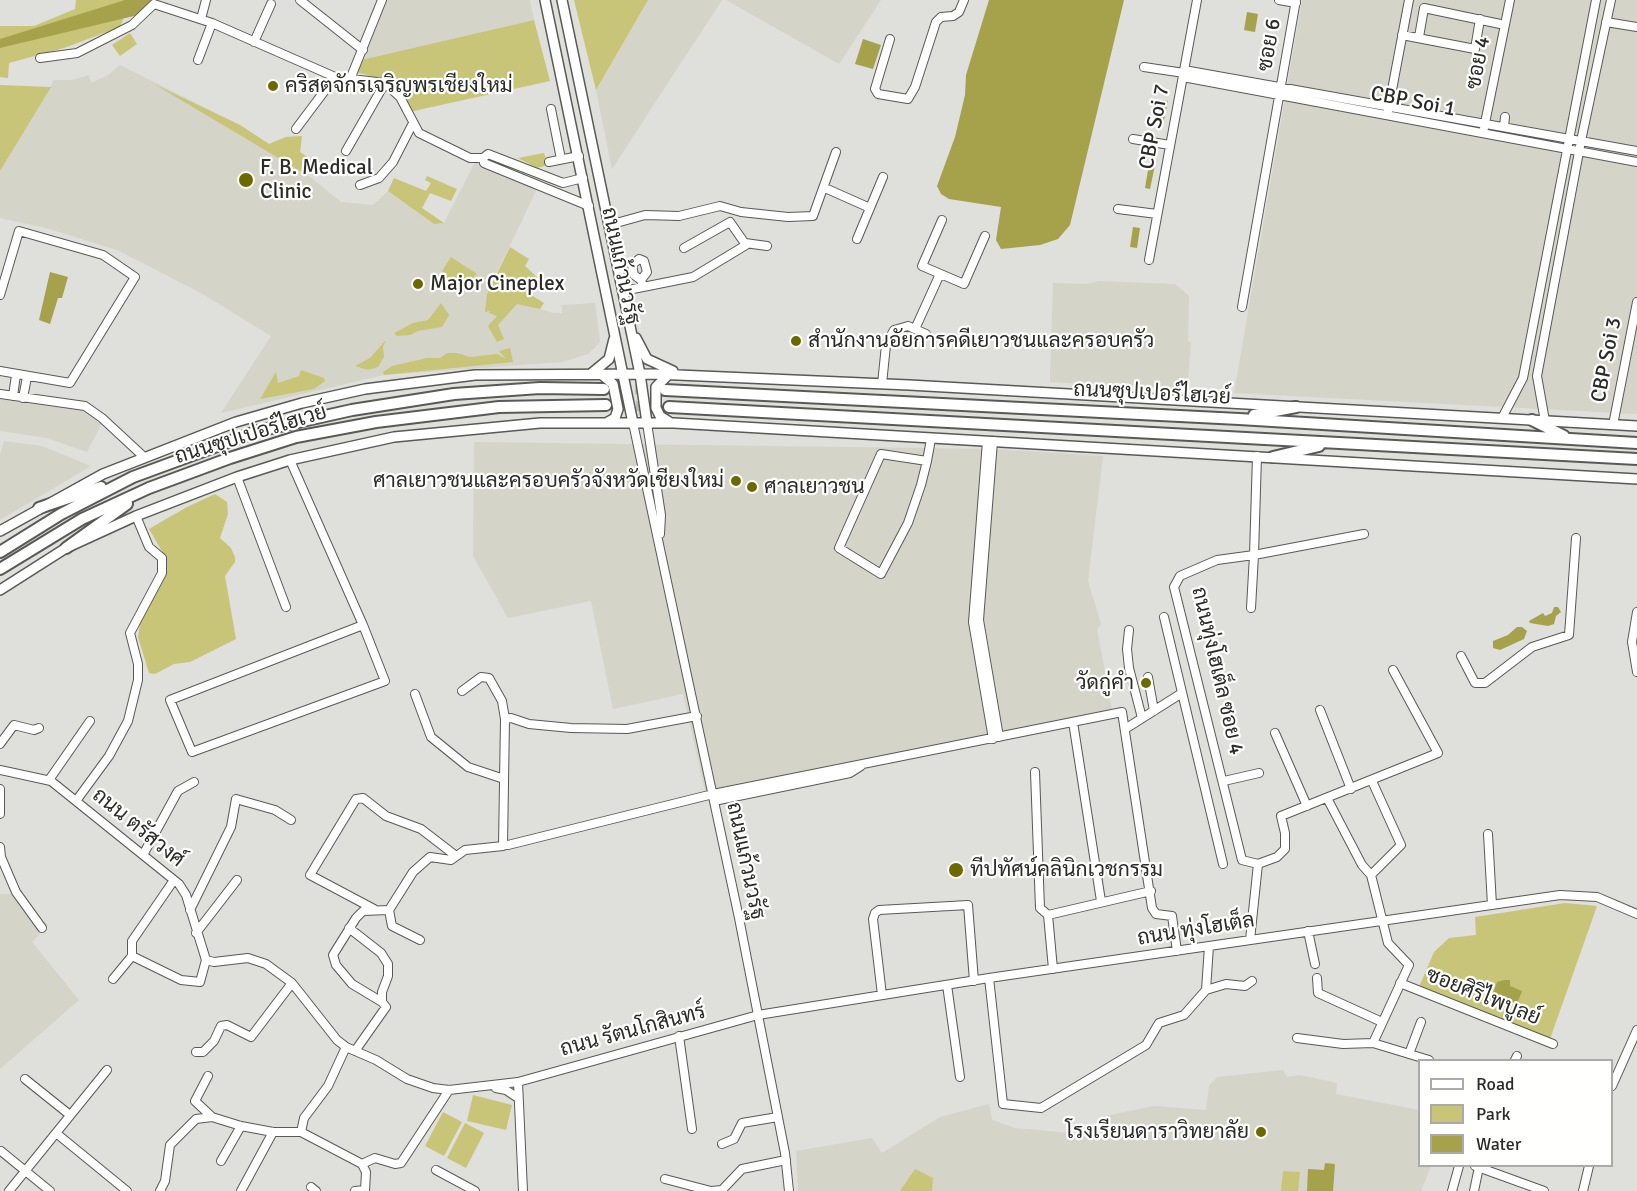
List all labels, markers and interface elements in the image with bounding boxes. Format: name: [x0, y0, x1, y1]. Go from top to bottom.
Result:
street label: ซอย 6: [1253, 17, 1287, 73]
street label: ซอย 4: [1462, 34, 1496, 92]
place label: คริสตจักรเจริญพรเชียงใหม่: [285, 73, 513, 99]
marker: คริสตจักรเจริญพรเชียงใหม่: [266, 79, 280, 93]
street label: CBP Soi 1: [1368, 81, 1458, 123]
street label: CBP Soi 7: [1134, 82, 1176, 172]
place label: F. B. Medical Clinic: [260, 155, 373, 205]
marker: F. B. Medical Clinic: [237, 171, 255, 189]
street label: ถนนแก้วนวรัฐ: [595, 205, 645, 327]
place label: Major Cineplex: [430, 271, 564, 297]
marker: Major Cineplex: [411, 277, 425, 291]
street label: CBP Soi 3: [1586, 315, 1628, 405]
place label: สำนักงานอัยการคดีเยาวชนและครอบครัว: [808, 328, 1154, 354]
marker: สำนักงานอัยการคดีเยาวชนและครอบครัว: [789, 334, 803, 348]
street label: ถนนซุปเปอร์ไฮเวย์: [1073, 377, 1231, 411]
street label: ถนนซุปเปอร์ไฮเวย์: [172, 400, 330, 470]
place label: ศาลเยาวชนและครอบครัวจังหวัดเชียงใหม่: [373, 468, 724, 494]
marker: ศาลเยาวชนและครอบครัวจังหวัดเชียงใหม่: [729, 474, 743, 488]
place label: ศาลเยาวชน: [764, 474, 865, 500]
marker: ศาลเยาวชน: [745, 480, 759, 494]
street label: ถนนทุ่งโฮเต็ล ซอย 4: [1185, 585, 1249, 757]
place label: วัดกู่คำ: [1076, 670, 1134, 696]
marker: วัดกู่คำ: [1139, 676, 1153, 690]
street label: ถนน ตรัสวงศ์: [87, 783, 189, 873]
street label: ถนนแก้วนวรัฐ: [720, 800, 770, 922]
place label: ทีปทัศน์คลินิกเวชกรรม: [970, 857, 1163, 883]
marker: ทีปทัศน์คลินิกเวชกรรม: [947, 861, 965, 879]
street label: ถนน ทุ่งโฮเต็ล: [1136, 908, 1256, 952]
street label: ซอยศิริไพบูลย์: [1422, 963, 1544, 1031]
street label: ถนน รัตนโกสินทร์: [558, 999, 708, 1063]
legend: [1418, 1059, 1613, 1167]
text: Road: [1476, 1073, 1515, 1095]
text: Park: [1476, 1103, 1511, 1125]
place label: โรงเรียนดาราวิทยาลัย: [1065, 1119, 1249, 1145]
marker: โรงเรียนดาราวิทยาลัย: [1254, 1125, 1268, 1139]
text: Water: [1476, 1133, 1521, 1155]

